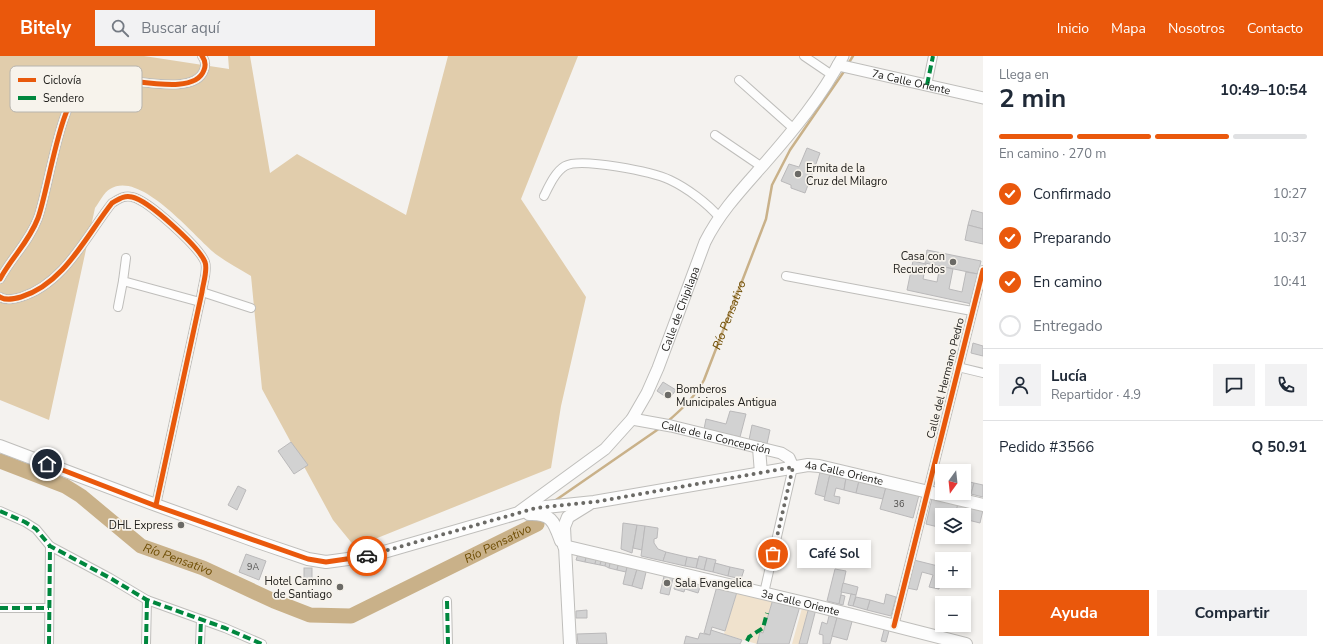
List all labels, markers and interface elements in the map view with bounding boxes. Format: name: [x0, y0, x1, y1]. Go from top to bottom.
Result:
search box: [95, 10, 375, 46]
text: Bitely: [20, 15, 71, 41]
icon: search: [109, 17, 131, 39]
text: Buscar aquí: [141, 18, 220, 38]
text: Inicio: [1057, 19, 1089, 38]
text: Mapa: [1111, 19, 1146, 38]
text: Nosotros: [1168, 19, 1225, 38]
text: Contacto: [1247, 19, 1303, 38]
legend: [10, 66, 142, 112]
street label: 7a Calle Oriente: [870, 66, 952, 98]
text: Llega en: [999, 66, 1049, 84]
text: Ciclovía: [43, 73, 82, 88]
text: 10:49–10:54: [1220, 80, 1307, 100]
text: 2 min: [999, 81, 1066, 116]
text: Sendero: [43, 91, 84, 106]
text: En camino · 270 m: [999, 145, 1106, 163]
place label: Ermita de la Cruz del Milagro: [806, 161, 887, 189]
marker: Ermita de la Cruz del Milagro: [793, 169, 803, 179]
icon: check: [999, 183, 1021, 205]
text: Confirmado: [1033, 184, 1111, 204]
text: 10:27: [1273, 185, 1307, 203]
icon: check: [999, 227, 1021, 249]
text: Preparando: [1033, 228, 1111, 248]
text: 10:37: [1273, 229, 1307, 247]
place label: Casa con Recuerdos: [893, 249, 945, 277]
marker: Casa con Recuerdos: [948, 257, 958, 267]
street label: Calle de Chipilapa: [658, 264, 703, 354]
icon: check: [999, 271, 1021, 293]
text: En camino: [1033, 272, 1102, 292]
text: 10:41: [1273, 273, 1307, 291]
water label: Río Pensativo: [708, 278, 750, 352]
street label: Calle del Hermano Pedro: [923, 316, 968, 440]
text: Entregado: [1033, 316, 1103, 336]
button: person: [999, 364, 1041, 406]
button: chat: [1213, 364, 1255, 406]
button: phone: [1265, 364, 1307, 406]
text: Lucía: [1051, 366, 1087, 386]
place label: Bomberos Municipales Antigua: [676, 382, 777, 410]
text: Repartidor · 4.9: [1051, 386, 1141, 404]
marker: Bomberos Municipales Antigua: [663, 390, 673, 400]
street label: Calle de la Concepción: [660, 417, 772, 458]
text: Pedido #3566: [999, 437, 1094, 457]
text: Q 50.91: [1251, 437, 1307, 457]
pin: [30, 447, 64, 481]
icon: home: [36, 453, 58, 475]
street label: 4a Calle Oriente: [804, 458, 885, 489]
north arrow: [935, 464, 971, 500]
map controls: [935, 464, 971, 632]
house number: 36: [894, 498, 904, 510]
button: layers: [935, 508, 971, 544]
place label: DHL Express: [109, 518, 173, 533]
marker: DHL Express: [176, 520, 186, 530]
water label: Río Pensativo: [461, 520, 534, 567]
courier: [347, 536, 387, 576]
pin: [756, 537, 790, 571]
water label: Río Pensativo: [141, 539, 216, 580]
callout: Café Sol: [797, 540, 871, 568]
icon: bag: [762, 543, 784, 565]
icon: car: [356, 545, 378, 567]
text: Café Sol: [809, 545, 859, 563]
button: +: [935, 552, 971, 588]
house number: 9A: [247, 561, 259, 573]
place label: Hotel Camino de Santiago: [264, 574, 332, 602]
place label: Sala Evangelica: [675, 576, 753, 591]
marker: Sala Evangelica: [662, 578, 672, 588]
marker: Hotel Camino de Santiago: [335, 582, 345, 592]
street label: 3a Calle Oriente: [760, 586, 841, 620]
button: Ayuda: [999, 590, 1149, 636]
button: Compartir: [1157, 590, 1307, 636]
button: −: [935, 596, 971, 632]

